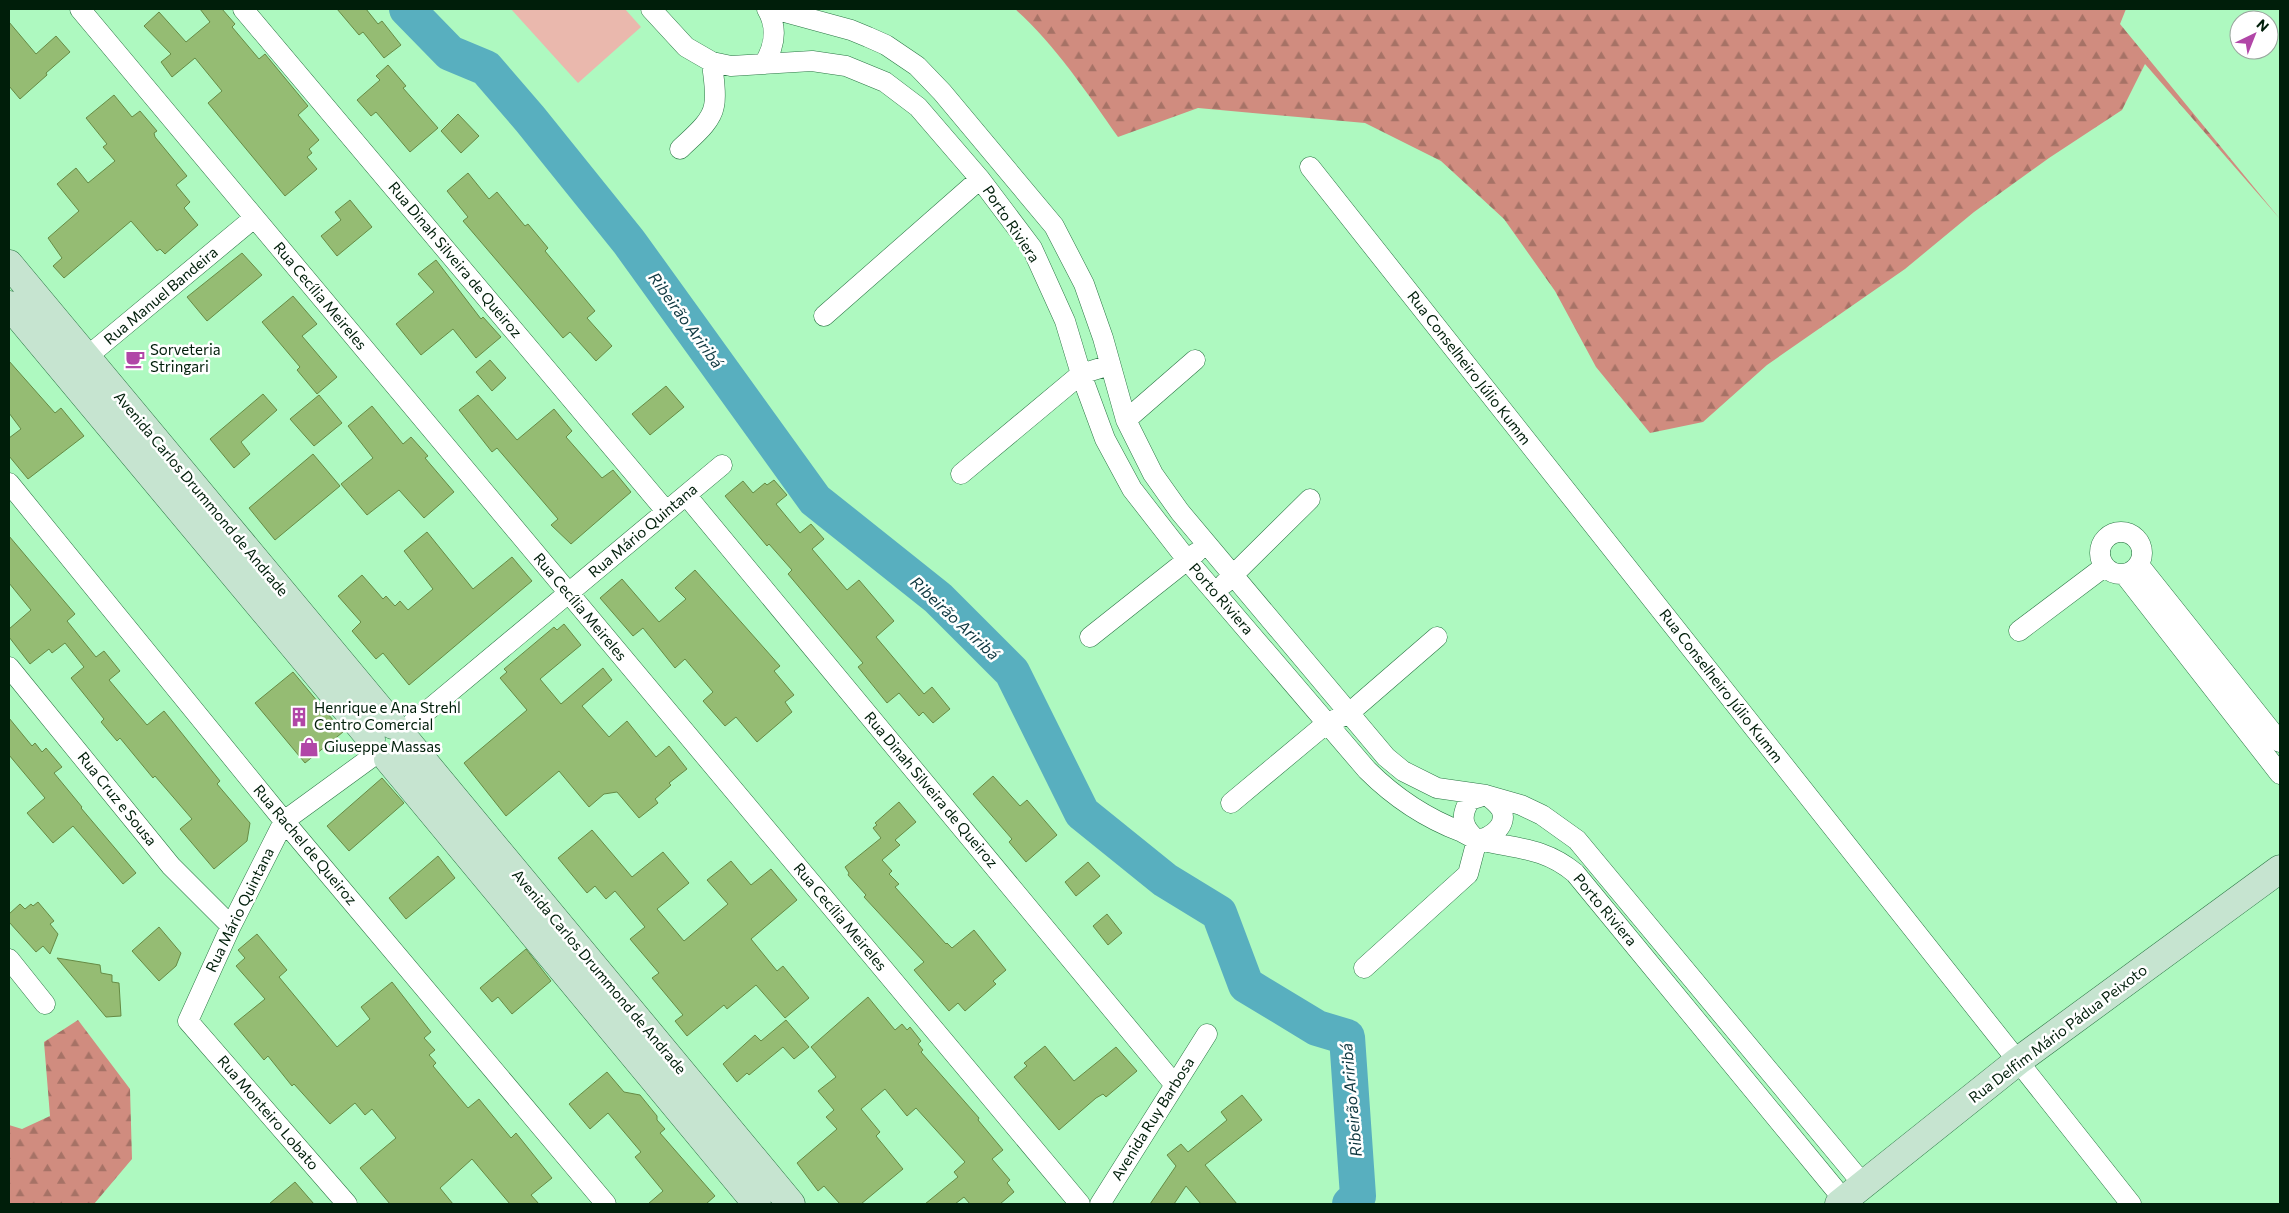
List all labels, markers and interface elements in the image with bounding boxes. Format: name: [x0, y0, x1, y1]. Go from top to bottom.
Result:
north arrow: [2229, 10, 2279, 60]
text: N: [2254, 15, 2273, 35]
street label: Rua Dinah Silveira de Queiroz: [385, 178, 526, 341]
street label: Porto Riviera: [979, 181, 1044, 265]
street label: Rua Cecília Meireles: [270, 238, 371, 353]
street label: Rua Manuel Bandeira: [100, 242, 221, 348]
water label: Ribeirão Ariribá: [645, 268, 728, 372]
street label: Rua Conselheiro Júlio Kumm: [1404, 287, 1535, 448]
place label: Sorveteria Stringari: [150, 340, 221, 375]
cafe icon: Sorveteria Stringari: [124, 348, 146, 370]
street label: Avenida Carlos Drummond de Andrade: [111, 387, 293, 599]
street label: Rua Mário Quintana: [584, 480, 700, 581]
street label: Rua Cecília Meireles: [530, 549, 631, 664]
street label: Porto Riviera: [1186, 559, 1258, 638]
water label: Ribeirão Ariribá: [907, 572, 1004, 664]
street label: Rua Conselheiro Júlio Kumm: [1656, 605, 1787, 766]
place label: Henrique e Ana Strehl Centro Comercial: [314, 698, 461, 733]
building icon: Henrique e Ana Strehl Centro Comercial: [288, 706, 310, 728]
street label: Rua Dinah Silveira de Queiroz: [861, 708, 1002, 871]
shop icon: Giuseppe Massas: [298, 736, 320, 758]
place label: Giuseppe Massas: [324, 737, 441, 755]
street label: Rua Cruz e Sousa: [74, 748, 161, 849]
street label: Rua Rachel de Queiroz: [250, 781, 361, 908]
street label: Rua Mário Quintana: [201, 844, 277, 975]
street label: Rua Cecília Meireles: [790, 859, 891, 974]
street label: Avenida Carlos Drummond de Andrade: [509, 865, 691, 1077]
street label: Porto Riviera: [1570, 869, 1641, 949]
street label: Rua Delfim Mário Pádua Peixoto: [1965, 960, 2150, 1106]
water label: Ribeirão Ariribá: [1336, 1042, 1365, 1158]
street label: Rua Monteiro Lobato: [214, 1051, 323, 1173]
street label: Avenida Ruy Barbosa: [1107, 1054, 1197, 1183]

